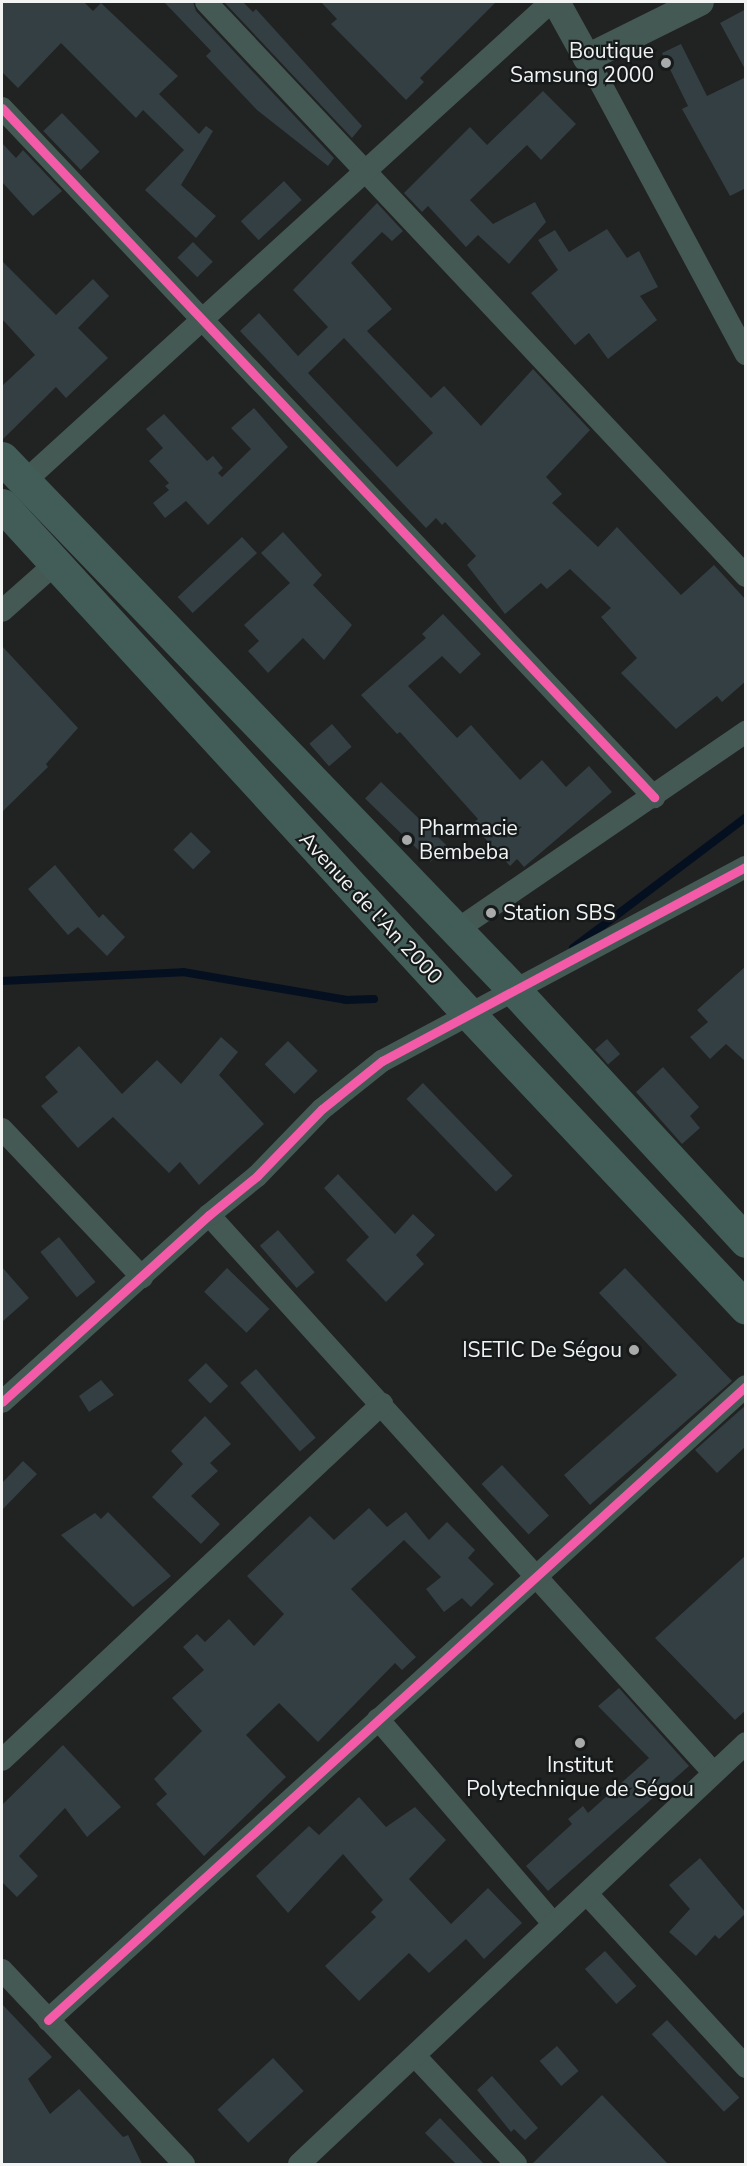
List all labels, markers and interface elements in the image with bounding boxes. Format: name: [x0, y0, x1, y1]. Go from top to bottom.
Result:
place label: Boutique Samsung 2000: [510, 38, 654, 88]
marker: Boutique Samsung 2000: [659, 56, 673, 70]
place label: Pharmacie Bembeba: [419, 815, 518, 865]
street label: Avenue de l'An 2000: [294, 827, 448, 989]
marker: Pharmacie Bembeba: [400, 833, 414, 847]
place label: Station SBS: [503, 900, 616, 926]
marker: Station SBS: [484, 906, 498, 920]
place label: ISETIC De Ségou: [462, 1337, 622, 1363]
marker: ISETIC De Ségou: [627, 1343, 641, 1357]
marker: Institut Polytechnique de Ségou: [573, 1736, 587, 1750]
place label: Institut Polytechnique de Ségou: [466, 1752, 694, 1802]

